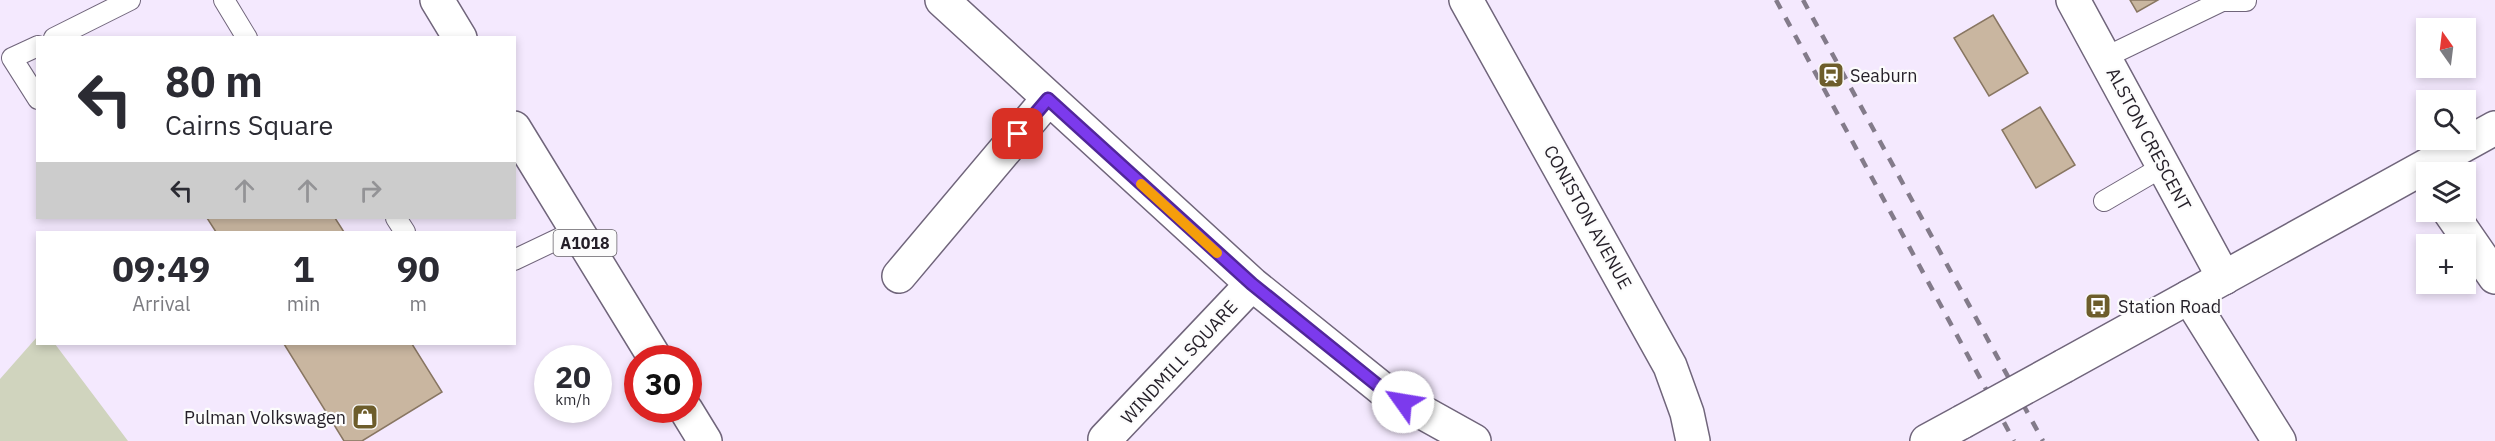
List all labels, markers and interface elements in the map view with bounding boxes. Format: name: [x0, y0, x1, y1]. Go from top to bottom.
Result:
north arrow: [2416, 18, 2476, 78]
map controls: [2416, 18, 2476, 294]
text: 80 m: [165, 54, 263, 109]
icon: left: [66, 60, 144, 138]
station icon: Seaburn: [1816, 60, 1846, 90]
place label: Seaburn: [1850, 64, 1917, 87]
street label: ALSTON CRESCENT: [2102, 64, 2196, 214]
button: search: [2416, 90, 2476, 150]
text: Cairns Square: [165, 107, 333, 142]
pin: [992, 108, 1043, 159]
icon: arrive: [1001, 117, 1034, 150]
street label: CONISTON AVENUE: [1539, 141, 1637, 293]
button: layers: [2416, 162, 2476, 222]
icon: left: [165, 174, 198, 207]
icon: ahead: [228, 174, 261, 207]
icon: ahead: [291, 174, 324, 207]
icon: right: [354, 174, 387, 207]
road number: A1018: [554, 230, 616, 256]
button: +: [2416, 234, 2476, 294]
text: 09:49: [112, 245, 210, 292]
text: 1: [293, 245, 314, 292]
text: 90: [397, 245, 440, 292]
text: Arrival: [132, 290, 190, 317]
text: min: [287, 290, 320, 317]
text: m: [409, 290, 427, 317]
bus stop icon: Station Road: [2083, 291, 2113, 321]
street label: WINDMILL SQUARE: [1116, 295, 1242, 429]
place label: Station Road: [2118, 295, 2221, 318]
speed limit sign: 30: [624, 345, 702, 423]
text: 20: [555, 357, 591, 396]
position arrow: [1371, 370, 1435, 434]
text: km/h: [555, 390, 591, 409]
shop icon: Pulman Volkswagen: [350, 402, 380, 432]
place label: Pulman Volkswagen: [184, 406, 346, 429]

